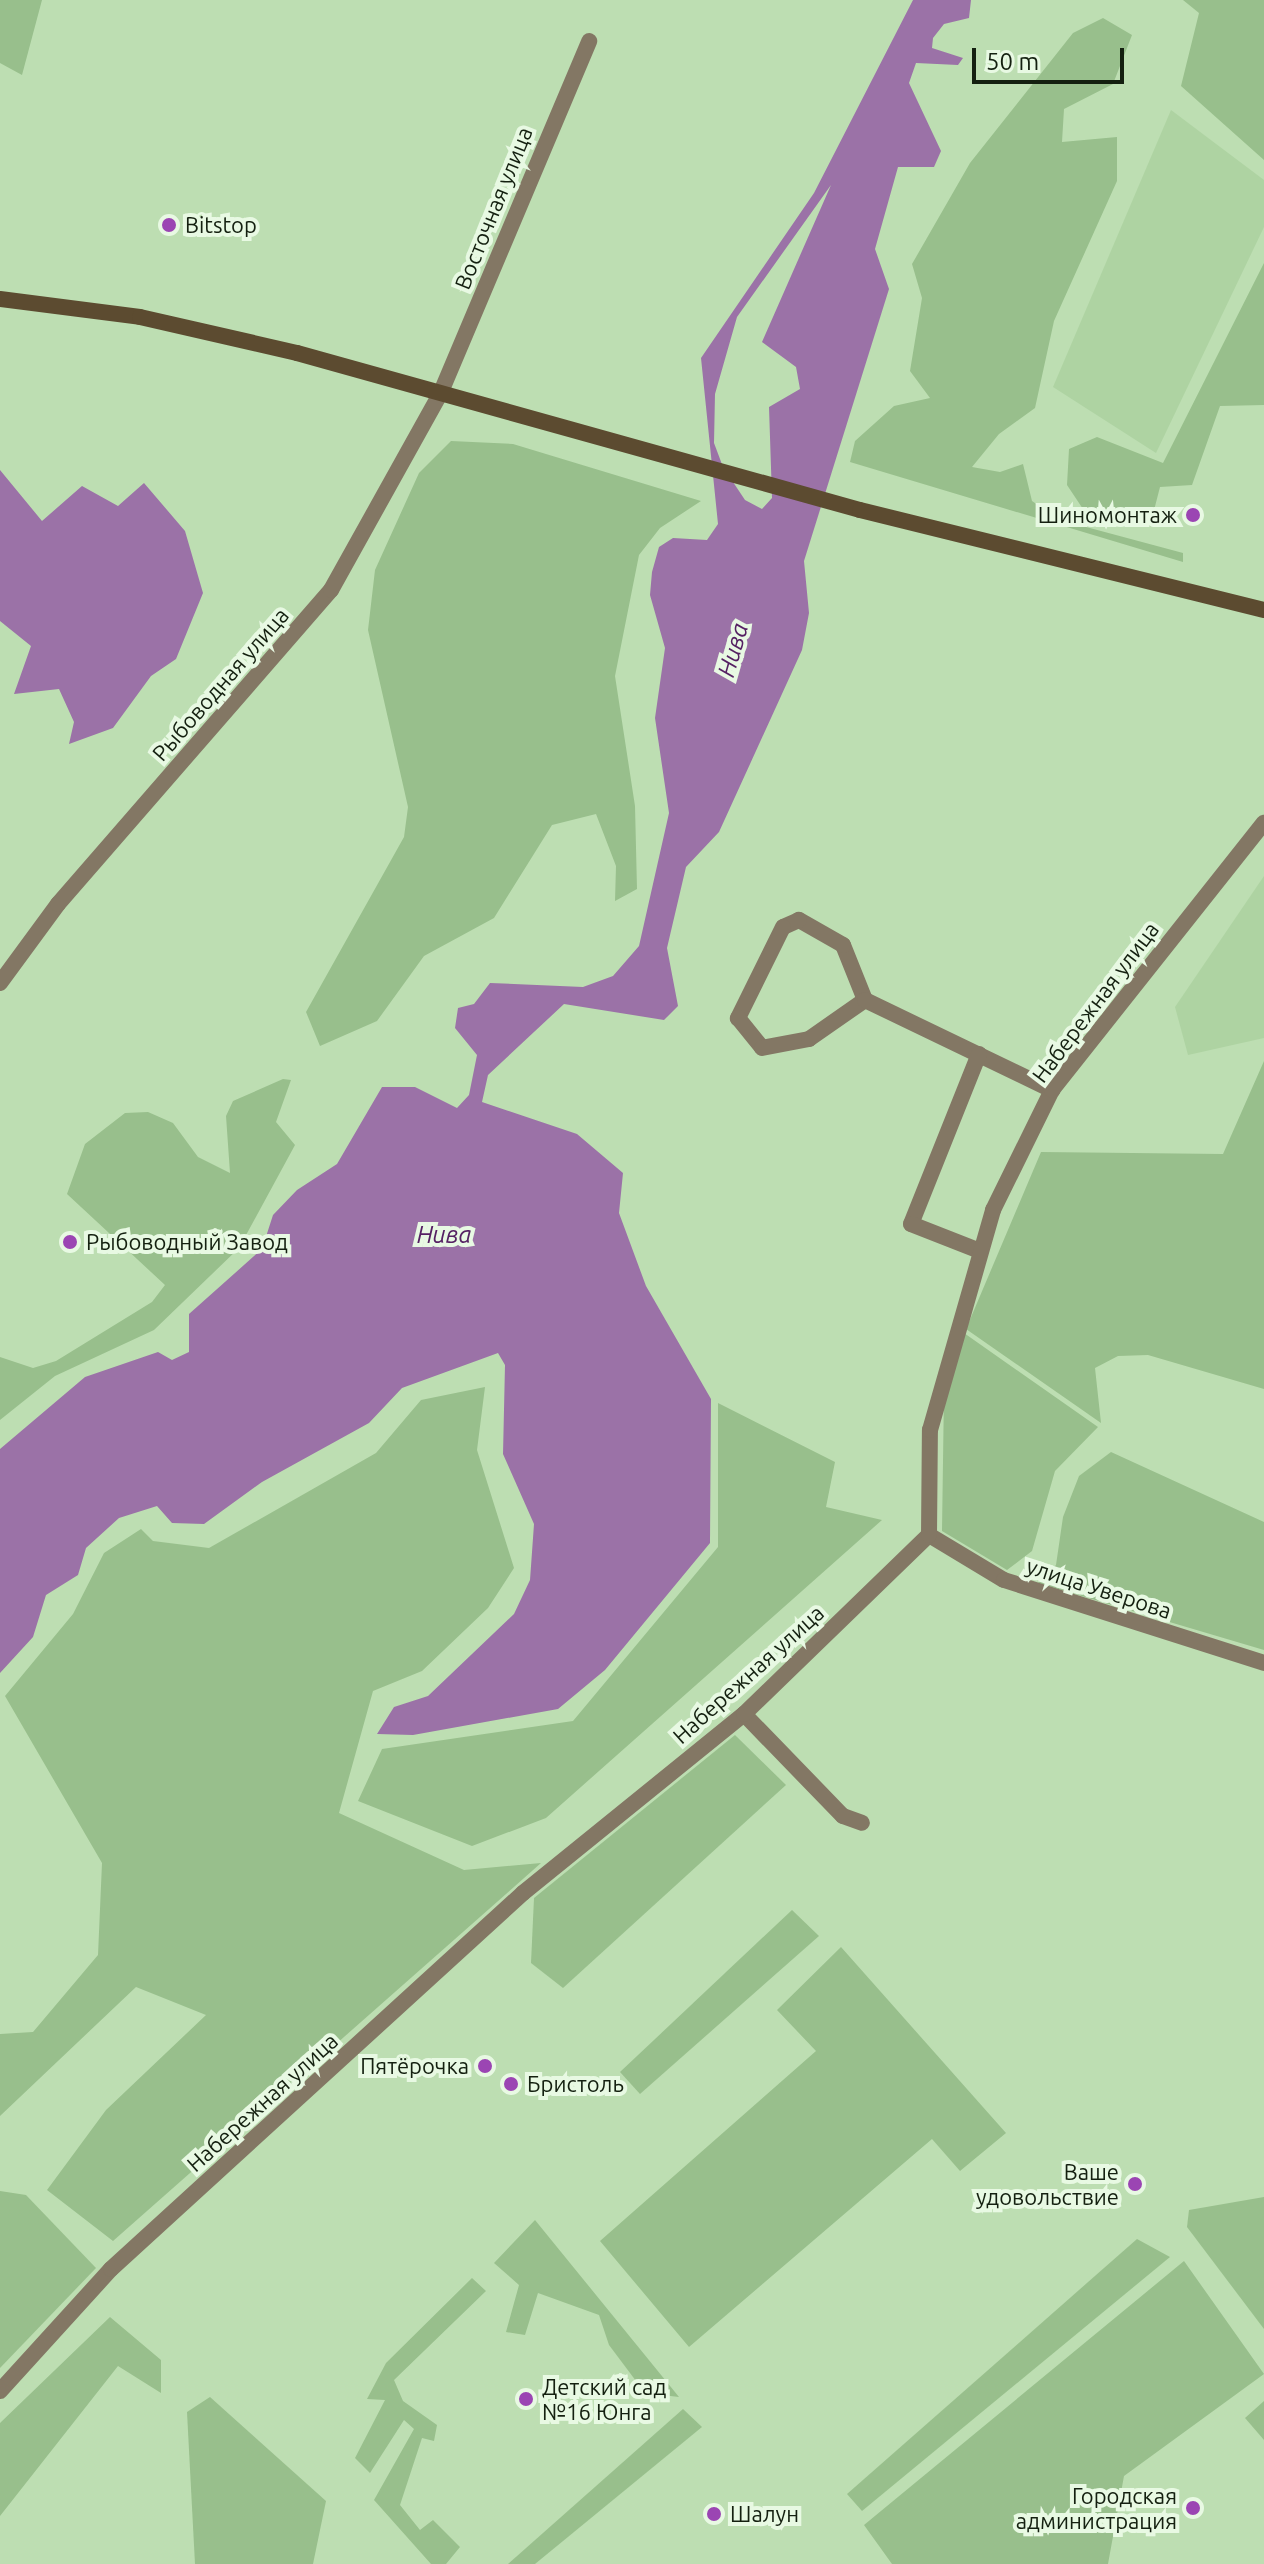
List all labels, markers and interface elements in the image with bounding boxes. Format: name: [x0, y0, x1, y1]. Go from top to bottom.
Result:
scale bar: [976, 32, 1128, 82]
text: 50 m: [986, 48, 1039, 75]
street label: Восточная улица: [448, 123, 538, 293]
place label: Bitstop: [185, 212, 257, 238]
marker: Bitstop: [160, 216, 178, 234]
place label: Шиномонтаж: [1038, 502, 1177, 528]
marker: Шиномонтаж: [1184, 506, 1202, 524]
street label: Рыбоводная улица: [146, 602, 294, 766]
water label: Нива: [712, 620, 754, 680]
street label: Набережная улица: [1026, 917, 1164, 1087]
water label: Нива: [417, 1221, 471, 1249]
place label: Рыбоводный Завод: [86, 1229, 288, 1255]
marker: Рыбоводный Завод: [61, 1233, 79, 1251]
street label: улица Уверова: [1023, 1552, 1175, 1624]
street label: Набережная улица: [667, 1599, 829, 1749]
street label: Набережная улица: [181, 2027, 343, 2177]
place label: Пятёрочка: [360, 2053, 469, 2079]
marker: Пятёрочка: [476, 2057, 494, 2075]
place label: Бристоль: [527, 2071, 624, 2097]
marker: Бристоль: [502, 2075, 520, 2093]
place label: Ваше удовольствие: [976, 2158, 1119, 2210]
marker: Ваше удовольствие: [1126, 2175, 1144, 2193]
place label: Детский сад №16 Юнга: [542, 2373, 666, 2424]
marker: Детский сад №16 Юнга: [517, 2390, 535, 2408]
place label: Городская администрация: [1016, 2482, 1177, 2534]
marker: Городская администрация: [1184, 2499, 1202, 2517]
place label: Шалун: [730, 2501, 799, 2527]
marker: Шалун: [705, 2505, 723, 2523]

